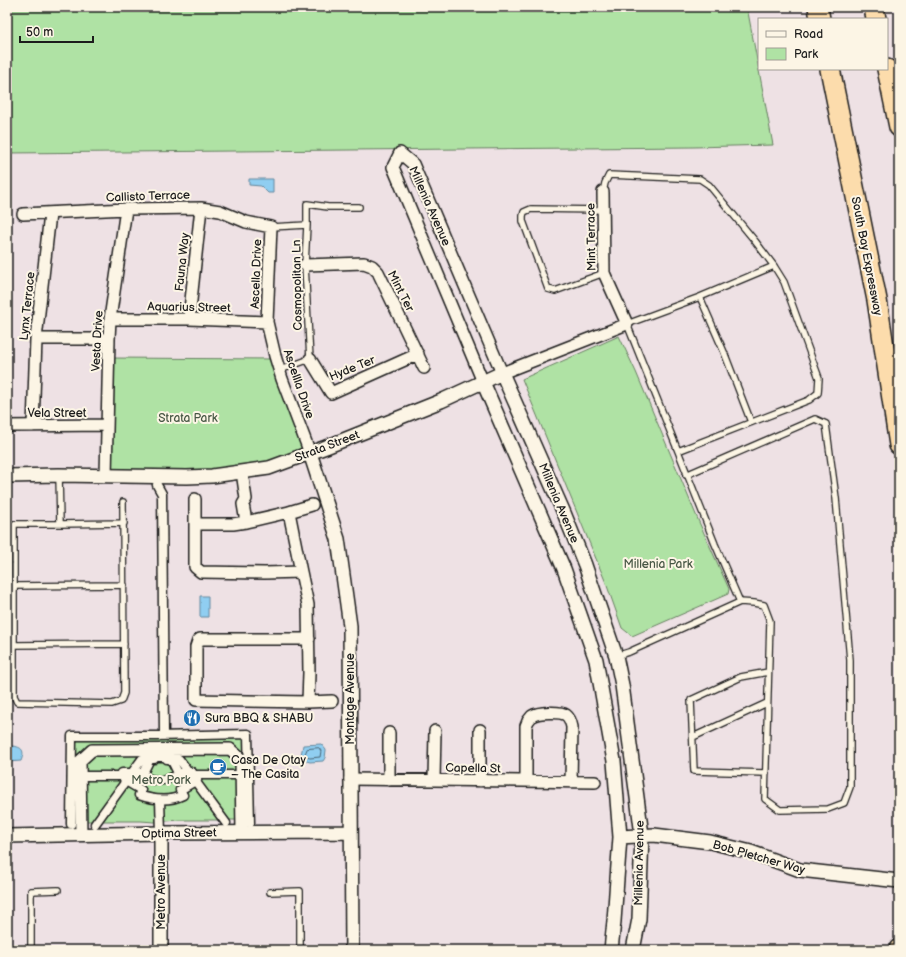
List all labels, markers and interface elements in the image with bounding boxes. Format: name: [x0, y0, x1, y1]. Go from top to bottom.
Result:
scale bar: [20, 18, 93, 44]
legend: [758, 18, 888, 70]
text: 50 m: [26, 25, 53, 40]
text: Road: [794, 27, 823, 42]
text: Park: [794, 47, 818, 62]
street label: Millenia Avenue: [405, 164, 454, 248]
street label: Callisto Terrace: [106, 188, 190, 205]
street label: South Bay Expressway: [848, 195, 886, 317]
street label: Mint Terrace: [583, 203, 600, 271]
street label: Fauna Way: [172, 231, 193, 292]
street label: Ascella Drive: [248, 239, 265, 309]
street label: Cosmopolitan Ln: [289, 239, 306, 331]
street label: Mint Ter: [384, 268, 418, 315]
street label: Lynx Terrace: [16, 271, 39, 341]
street label: Aquarius Street: [147, 299, 231, 316]
street label: Vesta Drive: [88, 310, 107, 372]
street label: Ascellla Drive: [280, 347, 317, 421]
street label: Hyde Ter: [327, 352, 378, 384]
street label: Vela Street: [28, 406, 87, 421]
park label: Strata Park: [158, 411, 218, 426]
street label: Strata Street: [293, 427, 362, 466]
street label: Millenia Avenue: [535, 461, 582, 545]
park label: Millenia Park: [623, 557, 693, 572]
street label: Montage Avenue: [343, 653, 358, 745]
restaurant icon: Sura BBQ & SHABU: [182, 708, 202, 728]
place label: Sura BBQ & SHABU: [205, 711, 313, 726]
place label: Casa De Otay – The Casita: [231, 753, 306, 782]
cafe icon: Casa De Otay – The Casita: [208, 757, 228, 777]
street label: Capella St: [445, 761, 501, 776]
park label: Metro Park: [131, 773, 191, 788]
street label: Millenia Avenue: [631, 820, 648, 906]
street label: Optima Street: [141, 825, 217, 842]
street label: Bob Pletcher Way: [711, 837, 807, 878]
street label: Metro Avenue: [154, 854, 169, 930]

